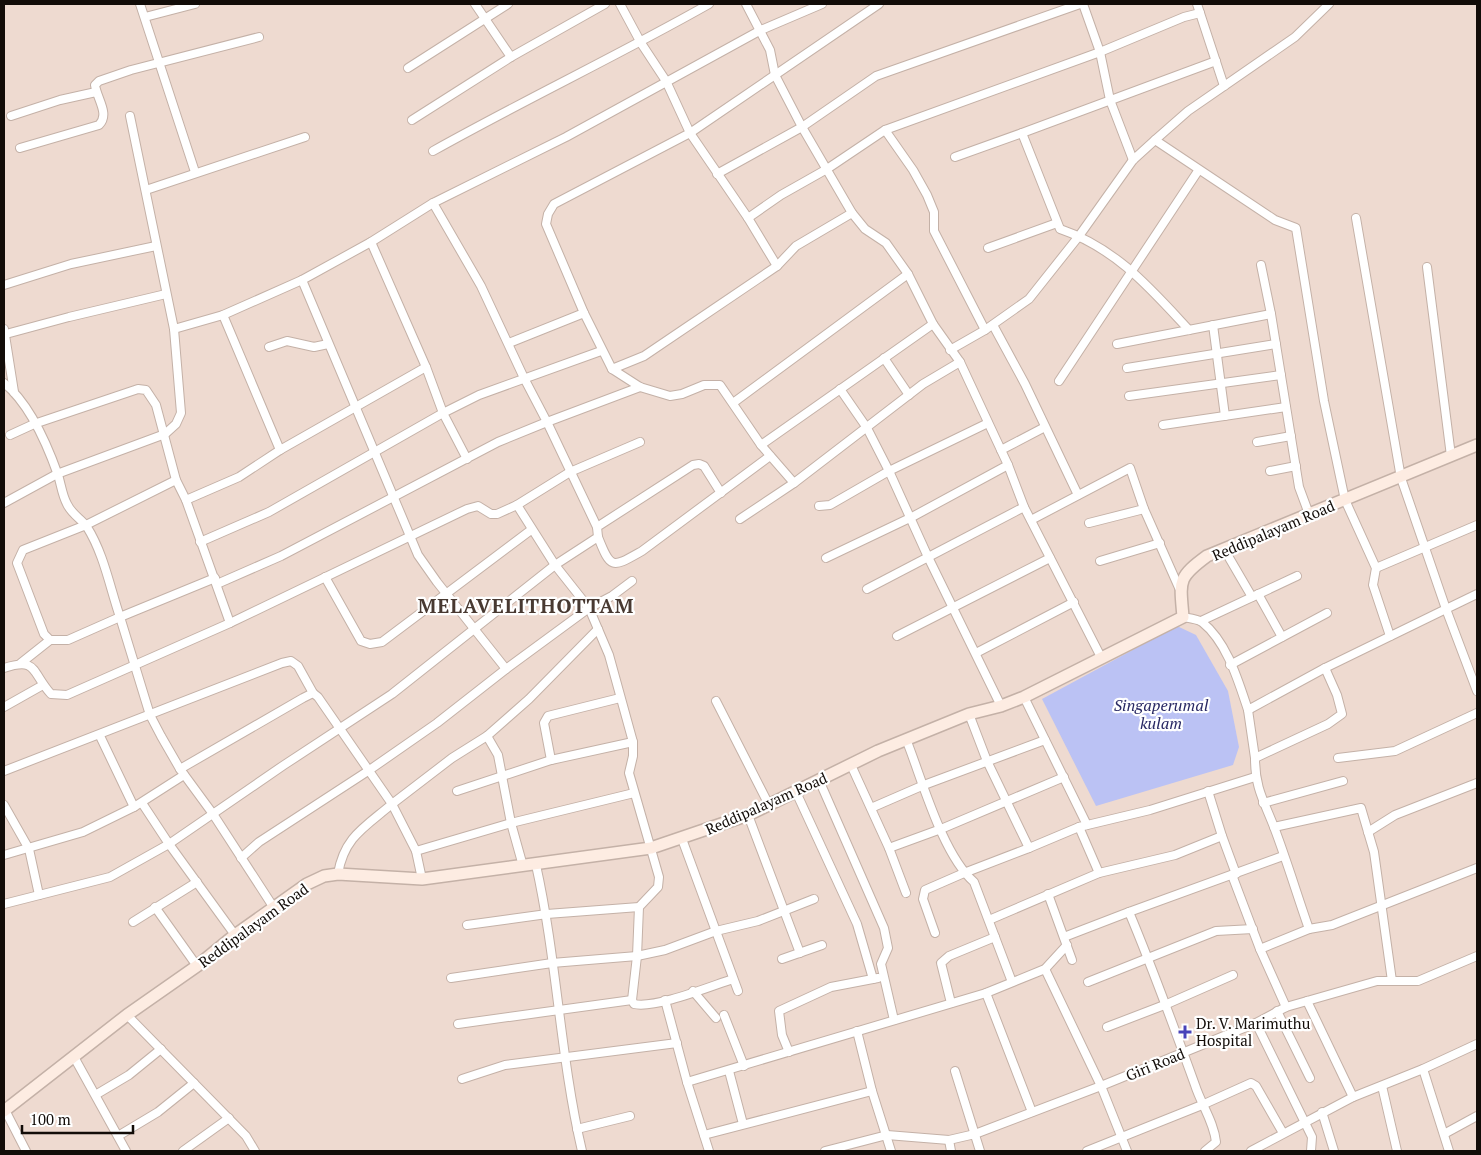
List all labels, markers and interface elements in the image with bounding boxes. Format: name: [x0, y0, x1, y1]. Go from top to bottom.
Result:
street label: Reddipalayam Road: [1209, 495, 1337, 565]
district label: MELAVELITHOTTAM: [418, 592, 634, 619]
water label: Singaperumal kulam: [1114, 694, 1209, 734]
street label: Reddipalayam Road: [702, 767, 830, 839]
street label: Reddipalayam Road: [194, 878, 312, 972]
place label: Dr. V. Marimuthu Hospital: [1196, 1013, 1311, 1050]
marker: Dr. V. Marimuthu Hospital: [1178, 1025, 1192, 1039]
street label: Giri Road: [1122, 1043, 1188, 1085]
scale bar: [22, 1102, 134, 1134]
text: 100 m: [30, 1109, 71, 1129]

